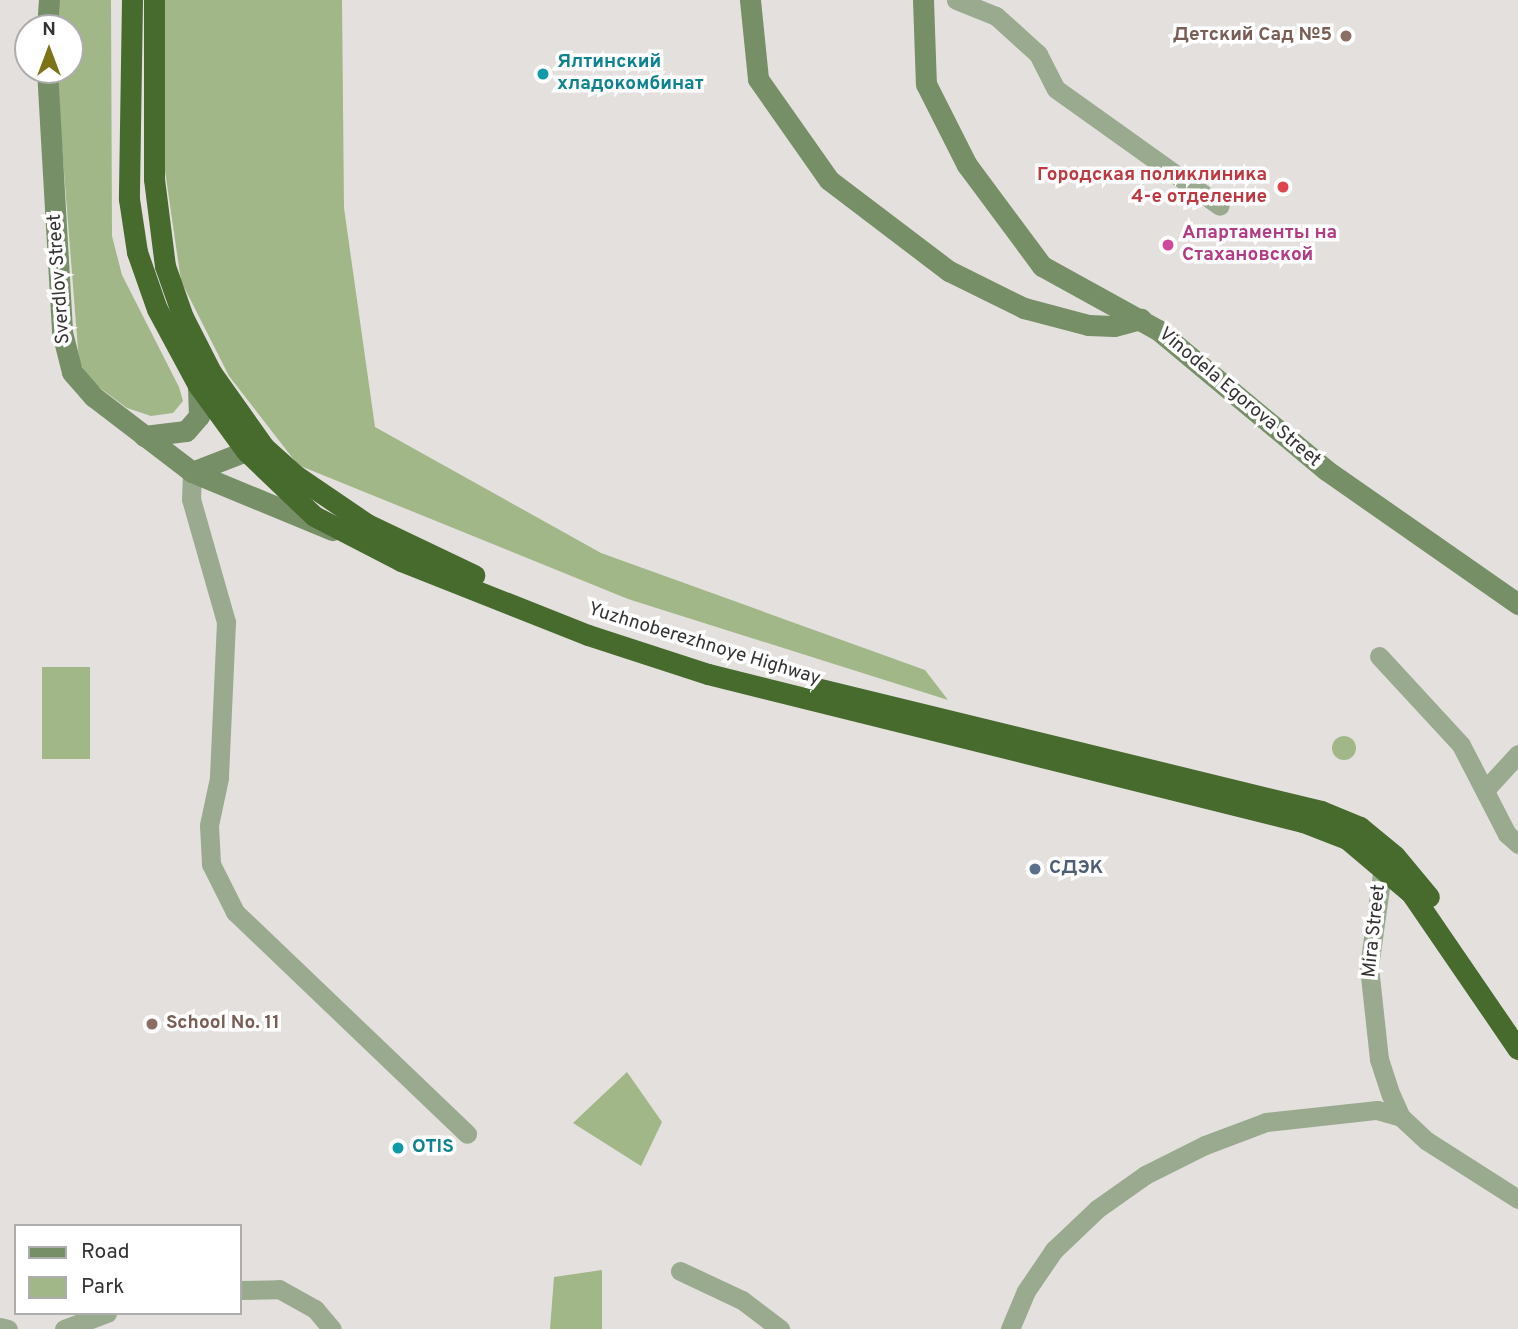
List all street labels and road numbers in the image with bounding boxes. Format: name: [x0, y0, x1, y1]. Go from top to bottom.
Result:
street label: Sverdlov Street: [44, 213, 76, 345]
street label: Vinodela Egorova Street: [1153, 323, 1325, 473]
street label: Yuzhnoberezhnoye Highway: [585, 599, 823, 691]
street label: Mira Street: [1359, 883, 1391, 979]

